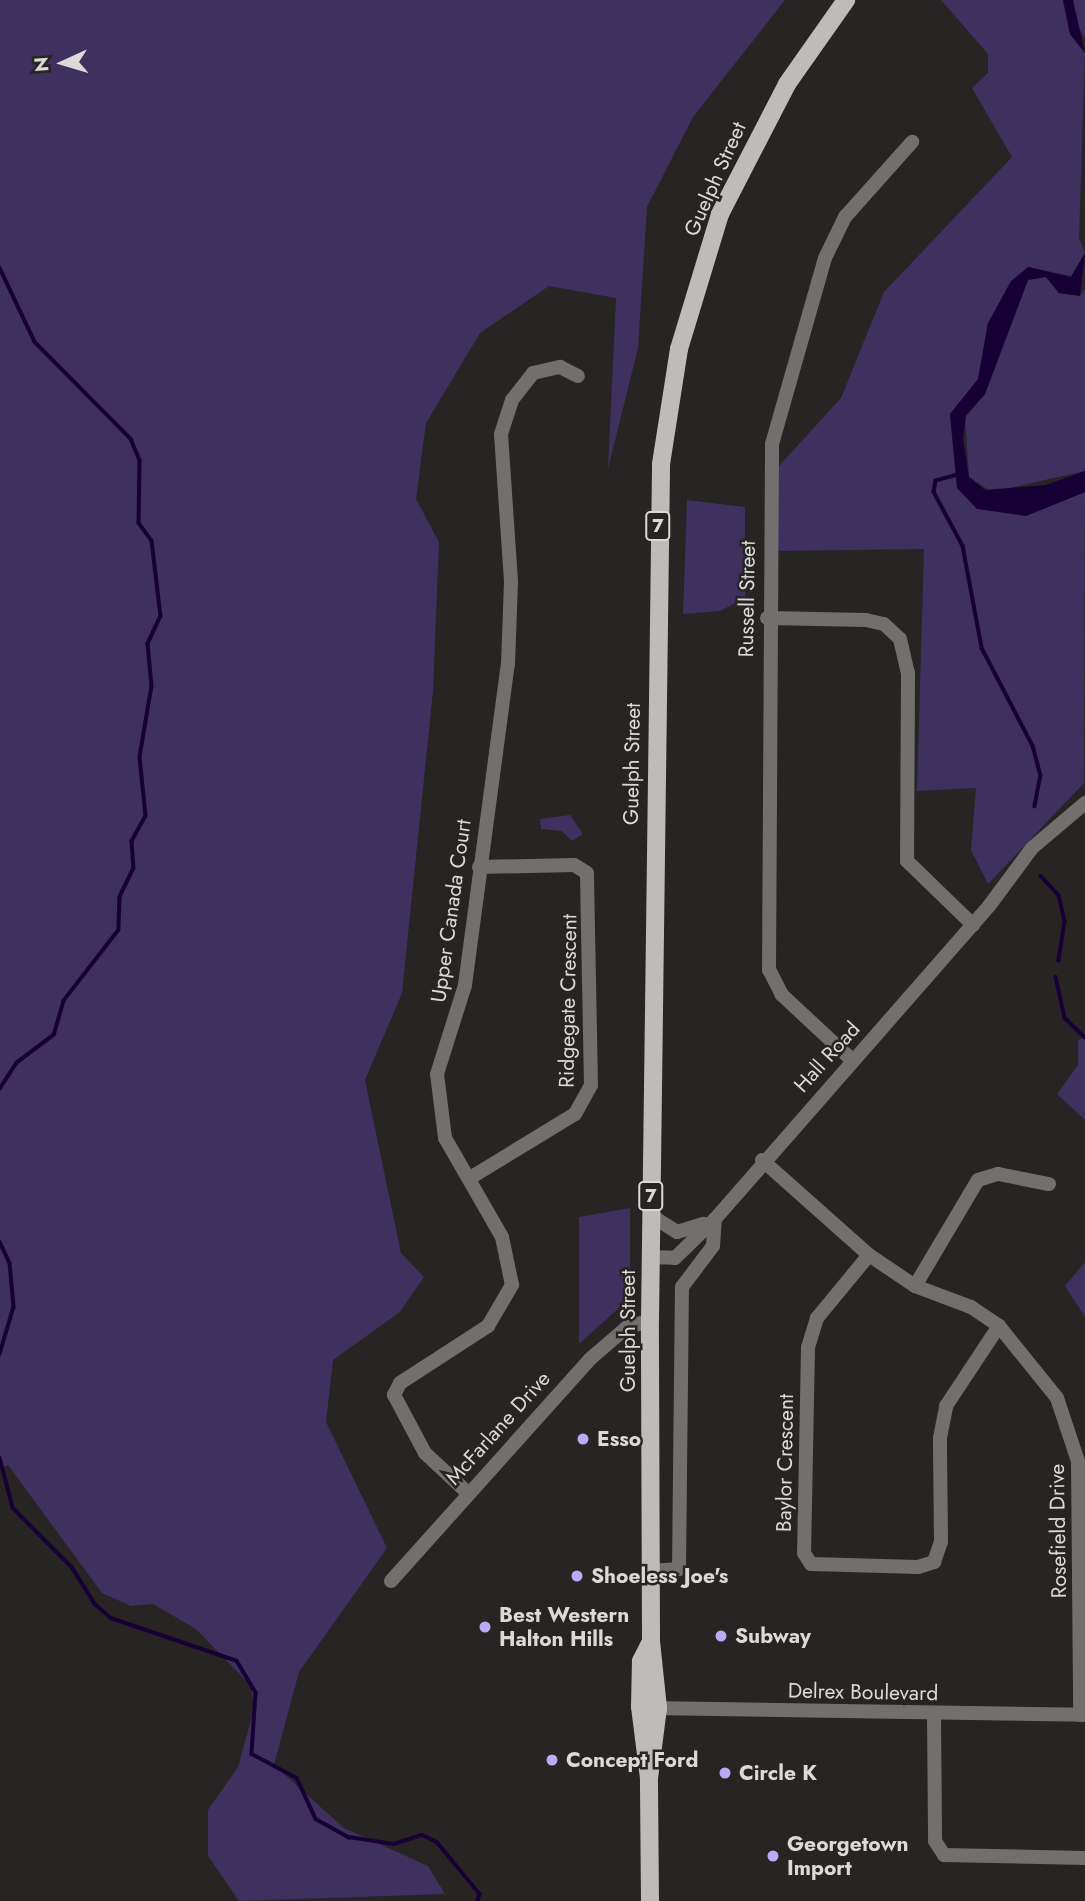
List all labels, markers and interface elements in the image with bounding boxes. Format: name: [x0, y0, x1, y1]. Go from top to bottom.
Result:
north arrow: [28, 28, 98, 98]
text: N: [28, 56, 56, 73]
street label: Guelph Street: [679, 118, 751, 240]
road number: 7: [644, 510, 672, 541]
street label: Russell Street: [733, 540, 761, 658]
street label: Guelph Street: [618, 703, 646, 825]
street label: Upper Canada Court: [426, 818, 476, 1004]
street label: Ridgegate Crescent: [554, 914, 582, 1088]
street label: Hall Road: [789, 1016, 865, 1098]
road number: 7: [637, 1180, 665, 1212]
street label: Guelph Street: [615, 1270, 641, 1392]
street label: McFarlane Drive: [440, 1366, 556, 1490]
street label: Baylor Crescent: [771, 1394, 799, 1532]
place label: Esso: [597, 1426, 641, 1452]
marker: Esso: [575, 1431, 591, 1447]
street label: Rosefield Drive: [1044, 1464, 1072, 1598]
place label: Shoeless Joe's: [591, 1563, 728, 1589]
marker: Shoeless Joe's: [569, 1568, 585, 1584]
place label: Best Western Halton Hills: [499, 1602, 629, 1652]
marker: Best Western Halton Hills: [477, 1619, 493, 1635]
place label: Subway: [735, 1623, 811, 1649]
marker: Subway: [713, 1628, 729, 1644]
street label: Delrex Boulevard: [788, 1678, 938, 1706]
place label: Concept Ford: [566, 1747, 698, 1773]
marker: Concept Ford: [544, 1752, 560, 1768]
place label: Circle K: [739, 1760, 817, 1786]
marker: Circle K: [717, 1765, 733, 1781]
place label: Georgetown Import: [787, 1831, 908, 1881]
marker: Georgetown Import: [765, 1848, 781, 1864]

